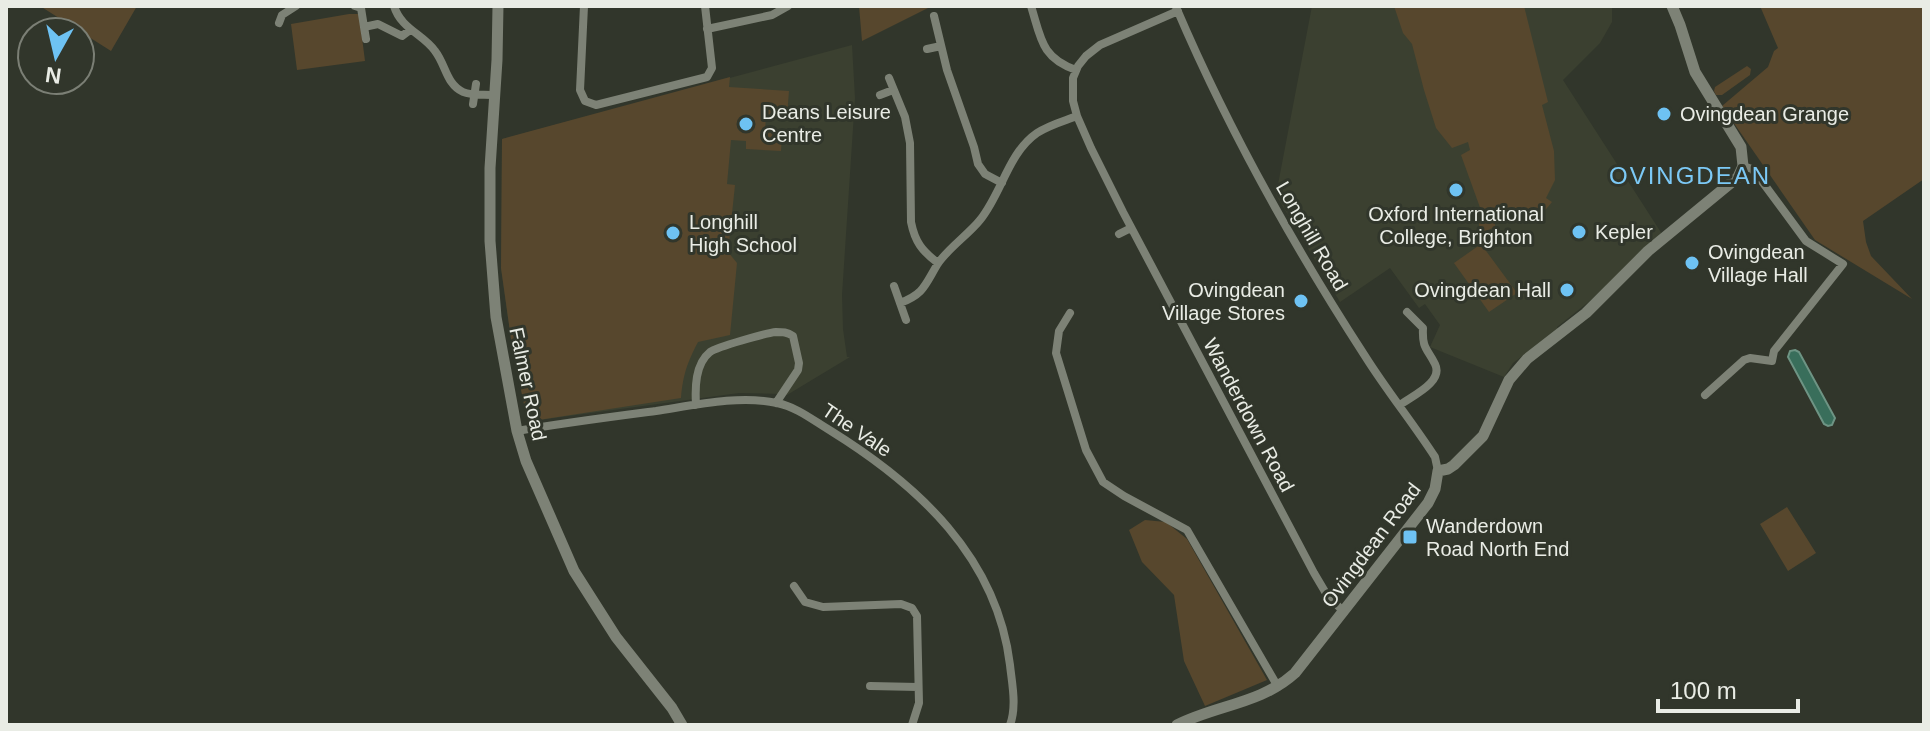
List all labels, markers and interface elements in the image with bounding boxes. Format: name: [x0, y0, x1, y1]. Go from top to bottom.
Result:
north arrow: [16, 16, 96, 96]
text: N: [44, 62, 63, 89]
place label: Deans Leisure Centre: [762, 101, 891, 146]
place label: Ovingdean Grange: [1680, 103, 1849, 125]
marker: Ovingdean Grange: [1655, 105, 1673, 123]
marker: Deans Leisure Centre: [737, 115, 755, 133]
district label: OVINGDEAN: [1609, 162, 1771, 189]
street label: Longhill Road: [1272, 178, 1352, 294]
marker: Oxford International College, Brighton: [1447, 181, 1465, 199]
place label: Oxford International College, Brighton: [1368, 203, 1544, 248]
place label: Longhill High School: [689, 211, 797, 256]
place label: Kepler: [1595, 221, 1653, 243]
marker: Kepler: [1570, 223, 1588, 241]
marker: Longhill High School: [664, 224, 682, 242]
place label: Ovingdean Village Hall: [1708, 241, 1808, 286]
marker: Ovingdean Village Hall: [1683, 254, 1701, 272]
place label: Ovingdean Village Stores: [1162, 279, 1285, 324]
place label: Ovingdean Hall: [1414, 279, 1551, 301]
marker: Ovingdean Hall: [1558, 281, 1576, 299]
marker: Ovingdean Village Stores: [1292, 292, 1310, 310]
street label: Falmer Road: [505, 325, 551, 443]
street label: Wanderdown Road: [1199, 335, 1299, 495]
street label: The Vale: [818, 399, 896, 461]
street label: Ovingdean Road: [1317, 478, 1425, 612]
place label: Wanderdown Road North End: [1426, 515, 1569, 560]
marker: Wanderdown Road North End: [1401, 528, 1419, 546]
scale bar: [1658, 663, 1798, 713]
text: 100 m: [1670, 677, 1737, 704]

